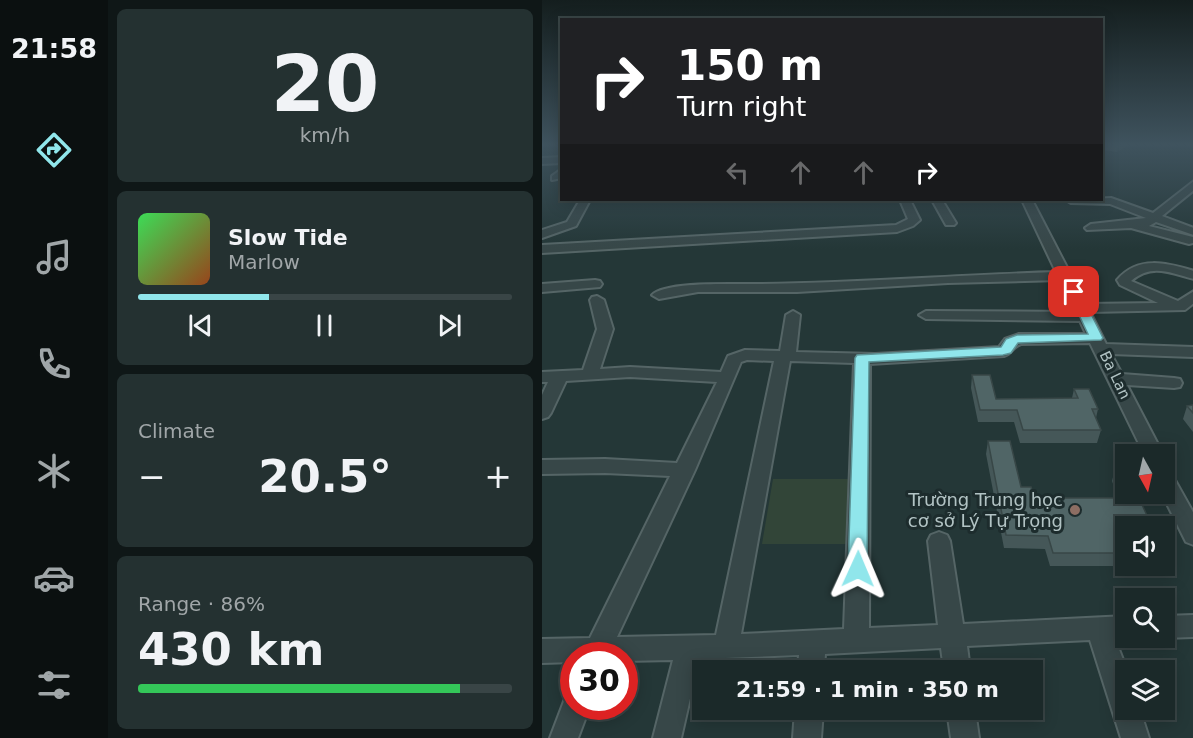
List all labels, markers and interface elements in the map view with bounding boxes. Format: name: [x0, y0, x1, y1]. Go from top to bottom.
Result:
text: 21:58: [11, 33, 97, 64]
text: 20: [271, 39, 379, 129]
text: 150 m: [677, 41, 823, 90]
icon: right: [578, 42, 656, 120]
text: Turn right: [677, 91, 806, 122]
text: km/h: [300, 123, 350, 147]
icon: directions: [33, 129, 75, 171]
icon: left: [721, 156, 754, 189]
icon: ahead: [784, 156, 817, 189]
icon: ahead: [847, 156, 880, 189]
icon: right: [910, 156, 943, 189]
text: Slow Tide: [228, 225, 348, 250]
icon: music: [33, 236, 75, 278]
text: Marlow: [228, 250, 300, 274]
pin: [1048, 266, 1099, 317]
icon: arrive: [1057, 275, 1090, 308]
icon: previous: [184, 309, 217, 342]
icon: pause: [308, 309, 341, 342]
icon: next: [433, 309, 466, 342]
icon: phone: [33, 343, 75, 385]
street label: Ba Lan: [1096, 348, 1134, 402]
text: Climate: [138, 419, 215, 443]
north arrow: [1115, 444, 1175, 504]
map controls: [1115, 444, 1175, 720]
icon: climate: [33, 450, 75, 492]
text: 20.5°: [258, 450, 392, 503]
text: −: [138, 457, 166, 496]
text: +: [484, 457, 512, 496]
place label: Trường Trung học cơ sở Lý Tự Trọng: [907, 489, 1063, 531]
marker: Trường Trung học cơ sở Lý Tự Trọng: [1068, 503, 1082, 517]
button: sound: [1115, 516, 1175, 576]
position arrow: [826, 537, 890, 601]
icon: car: [33, 557, 75, 599]
button: search: [1115, 588, 1175, 648]
text: Range · 86%: [138, 592, 265, 616]
text: 430 km: [138, 623, 324, 676]
speed limit sign: 30: [560, 642, 638, 720]
button: layers: [1115, 660, 1175, 720]
icon: filters: [33, 664, 75, 706]
text: 21:59 · 1 min · 350 m: [736, 677, 999, 702]

